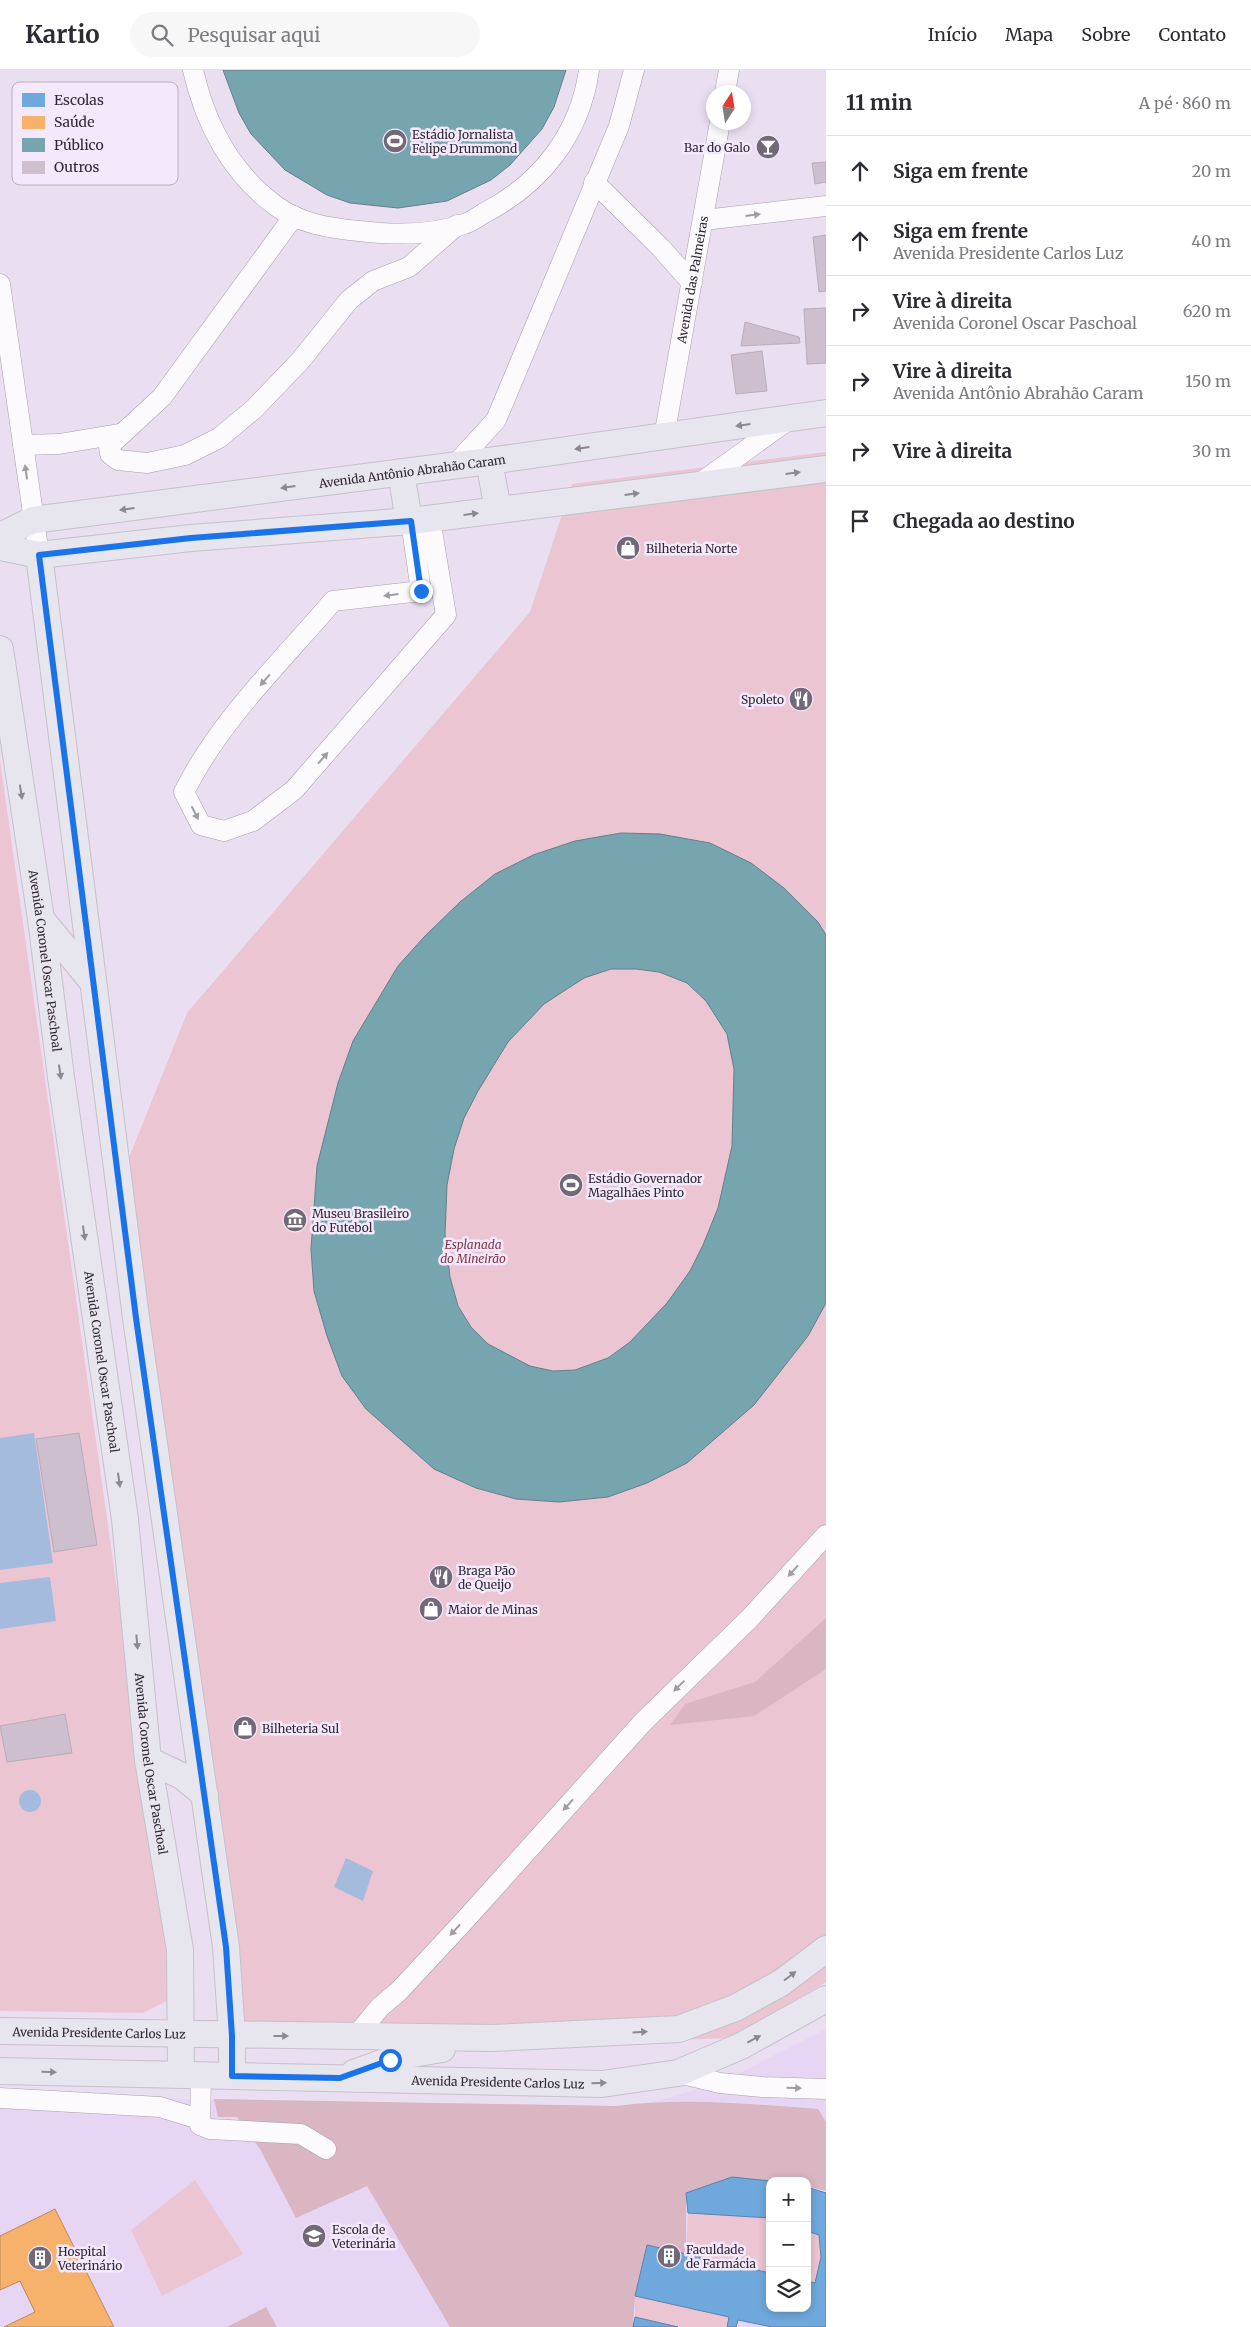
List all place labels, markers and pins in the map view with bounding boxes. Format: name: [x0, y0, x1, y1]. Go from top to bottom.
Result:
place label: Estádio Jornalista Felipe Drummond: [412, 127, 517, 156]
sports icon: Estádio Jornalista Felipe Drummond: [382, 128, 408, 154]
bar icon: Bar do Galo: [755, 134, 781, 160]
place label: Bar do Galo: [684, 140, 750, 155]
shop icon: Bilheteria Norte: [615, 535, 641, 561]
place label: Bilheteria Norte: [646, 541, 737, 556]
restaurant icon: Spoleto: [788, 686, 814, 712]
place label: Spoleto: [741, 692, 784, 707]
place label: Estádio Governador Magalhães Pinto: [588, 1171, 703, 1200]
sports icon: Estádio Governador Magalhães Pinto: [558, 1172, 584, 1198]
place label: Museu Brasileiro do Futebol: [312, 1206, 409, 1235]
museum icon: Museu Brasileiro do Futebol: [282, 1207, 308, 1233]
place label: Braga Pão de Queijo: [458, 1563, 515, 1592]
restaurant icon: Braga Pão de Queijo: [428, 1564, 454, 1590]
shop icon: Maior de Minas: [418, 1596, 444, 1622]
place label: Maior de Minas: [448, 1602, 538, 1617]
shop icon: Bilheteria Sul: [232, 1715, 258, 1741]
place label: Bilheteria Sul: [262, 1721, 340, 1736]
place label: Escola de Veterinária: [331, 2222, 396, 2251]
school or university icon: Escola de Veterinária: [301, 2223, 327, 2249]
place label: Faculdade de Farmácia: [686, 2242, 756, 2271]
building icon: Faculdade de Farmácia: [656, 2243, 682, 2269]
place label: Hospital Veterinário: [57, 2244, 122, 2273]
building icon: Hospital Veterinário: [27, 2245, 53, 2271]

